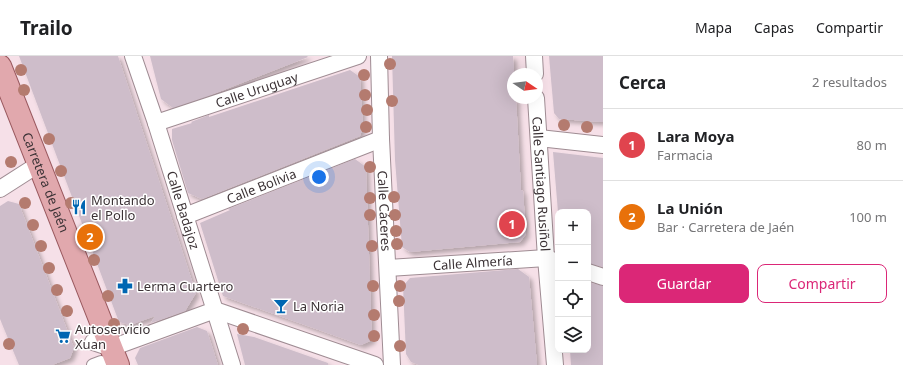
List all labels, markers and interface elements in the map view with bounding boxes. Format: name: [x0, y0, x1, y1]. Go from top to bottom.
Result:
text: Trailo: [20, 15, 73, 41]
text: Mapa: [695, 18, 732, 37]
text: Capas: [754, 18, 794, 37]
text: Compartir: [816, 18, 883, 37]
street label: Calle Uruguay: [213, 67, 301, 112]
north arrow: [507, 68, 543, 104]
text: Cerca: [619, 71, 666, 94]
text: 2 resultados: [812, 73, 887, 91]
street label: Calle Santiago Rusiñol: [528, 116, 555, 252]
text: Lara Moya: [657, 126, 734, 146]
street label: Carretera de Jaén: [18, 130, 74, 235]
text: 1: [628, 136, 636, 154]
text: 80 m: [857, 136, 887, 154]
text: Farmacia: [657, 146, 713, 164]
street label: Calle Bolivia: [224, 164, 299, 208]
your location: [309, 167, 329, 187]
street label: Calle Badajoz: [163, 169, 204, 251]
street label: Calle Cáceres: [374, 170, 395, 252]
place label: Montando el Pollo: [91, 191, 155, 224]
restaurant icon: Montando el Pollo: [70, 198, 88, 216]
text: La Unión: [657, 198, 723, 218]
text: 2: [628, 208, 636, 226]
text: 100 m: [849, 208, 887, 226]
pin: 1: [499, 209, 525, 239]
map controls: [555, 209, 591, 353]
button: +: [555, 209, 591, 245]
text: Bar · Carretera de Jaén: [657, 218, 794, 236]
pin: 2: [77, 222, 103, 252]
button: −: [555, 245, 591, 281]
street label: Calle Almería: [432, 251, 513, 274]
button: Guardar: [619, 264, 749, 303]
button: Compartir: [757, 264, 887, 303]
pharmacy icon: Lerma Cuartero: [116, 277, 134, 295]
place label: Lerma Cuartero: [137, 277, 233, 295]
button: locate: [555, 281, 591, 317]
bar icon: La Noria: [272, 297, 290, 315]
place label: La Noria: [293, 297, 344, 315]
button: layers: [555, 317, 591, 353]
place label: Autoservicio Xuan: [75, 320, 150, 353]
supermarket icon: Autoservicio Xuan: [54, 327, 72, 345]

